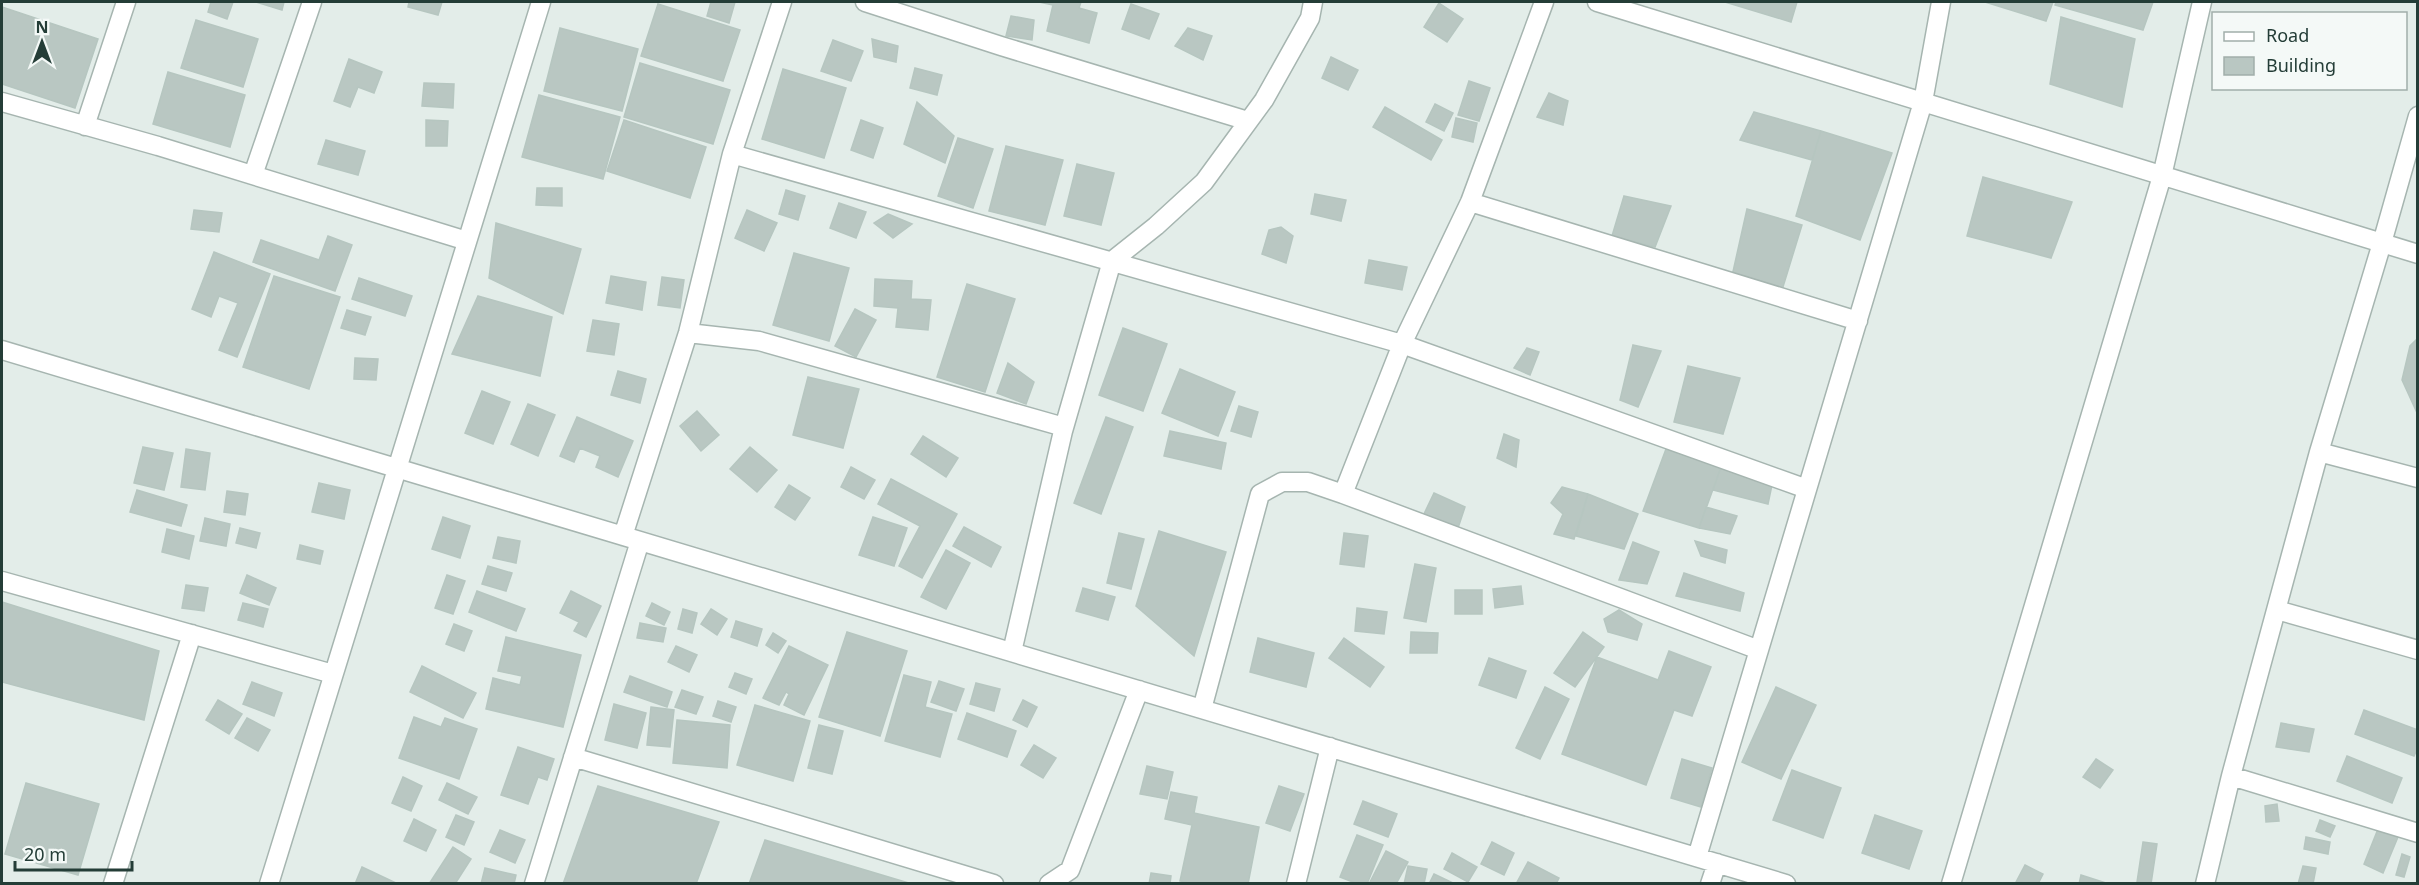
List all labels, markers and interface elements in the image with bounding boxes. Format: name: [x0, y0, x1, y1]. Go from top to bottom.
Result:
north arrow: [12, 12, 72, 72]
legend: [2212, 12, 2407, 90]
text: N: [35, 16, 49, 38]
text: Road: [2266, 23, 2309, 47]
text: Building: [2266, 53, 2336, 77]
scale bar: [15, 834, 132, 872]
text: 20 m: [24, 842, 66, 866]

